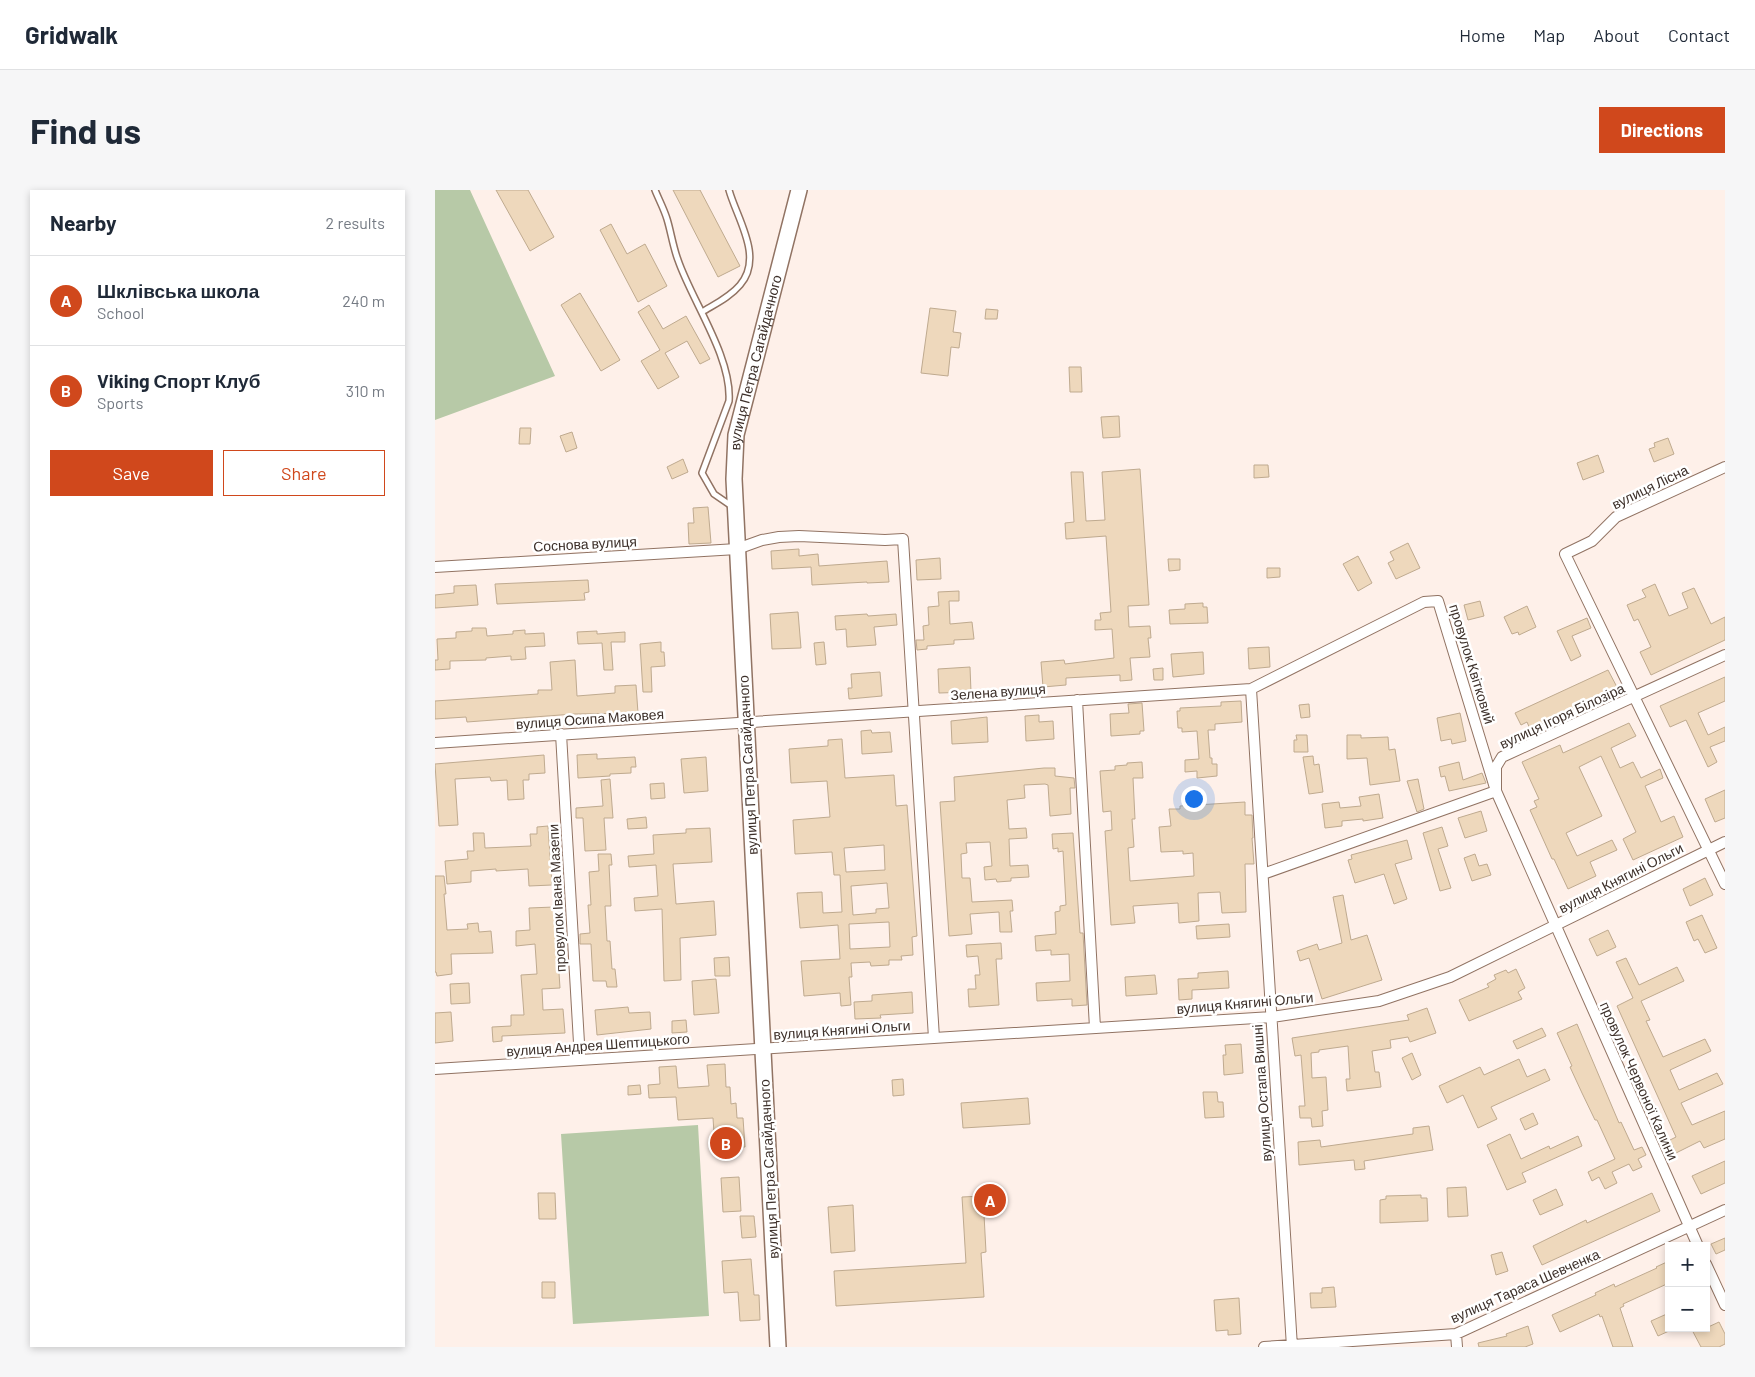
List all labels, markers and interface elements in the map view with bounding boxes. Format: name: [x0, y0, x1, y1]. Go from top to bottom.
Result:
text: Gridwalk: [25, 20, 118, 49]
text: Home: [1459, 24, 1505, 46]
text: Map: [1533, 24, 1565, 46]
text: About: [1593, 24, 1640, 46]
text: Contact: [1668, 24, 1730, 46]
button: Directions: [1599, 107, 1725, 153]
text: Find us: [30, 109, 141, 151]
text: Nearby: [50, 210, 116, 235]
text: 2 results: [326, 213, 385, 232]
street label: вулиця Петра Сагайдачного: [726, 273, 785, 451]
text: Шклівська школа: [97, 279, 259, 302]
text: A: [61, 291, 71, 310]
text: 240 m: [342, 291, 385, 310]
text: School: [97, 303, 144, 322]
text: Viking Спорт Клуб: [97, 369, 260, 392]
text: B: [61, 381, 71, 400]
text: 310 m: [346, 381, 385, 400]
text: Sports: [97, 393, 143, 412]
button: Save: [50, 450, 213, 496]
button: Share: [223, 450, 385, 496]
street label: вулиця Лісна: [1609, 461, 1691, 512]
street label: Соснова вулиця: [533, 532, 637, 555]
street label: провулок Квітковий: [1446, 602, 1499, 726]
street label: вулиця Петра Сагайдачного: [734, 675, 761, 855]
street label: вулиця Ігоря Білозіра: [1497, 679, 1627, 752]
street label: Зелена вулиця: [950, 680, 1046, 703]
street label: вулиця Осипа Маковея: [515, 705, 665, 732]
your location: [1181, 786, 1207, 812]
street label: провулок Івана Мазепи: [544, 824, 569, 972]
street label: вулиця Княгині Ольги: [1556, 839, 1686, 916]
street label: вулиця Княгині Ольги: [1176, 988, 1314, 1017]
street label: провулок Червоної Калини: [1597, 999, 1682, 1163]
street label: вулиця Княгині Ольги: [773, 1016, 911, 1043]
street label: вулиця Остапа Вишні: [1248, 1024, 1275, 1162]
street label: вулиця Андрея Шептицького: [506, 1030, 690, 1059]
street label: вулиця Петра Сагайдачного: [755, 1079, 782, 1259]
pin: B: [710, 1124, 742, 1162]
pin: A: [974, 1181, 1006, 1219]
map controls: [1665, 1242, 1710, 1332]
button: +: [1665, 1242, 1710, 1287]
street label: вулиця Тараса Шевченка: [1448, 1245, 1602, 1326]
button: −: [1665, 1287, 1710, 1332]

